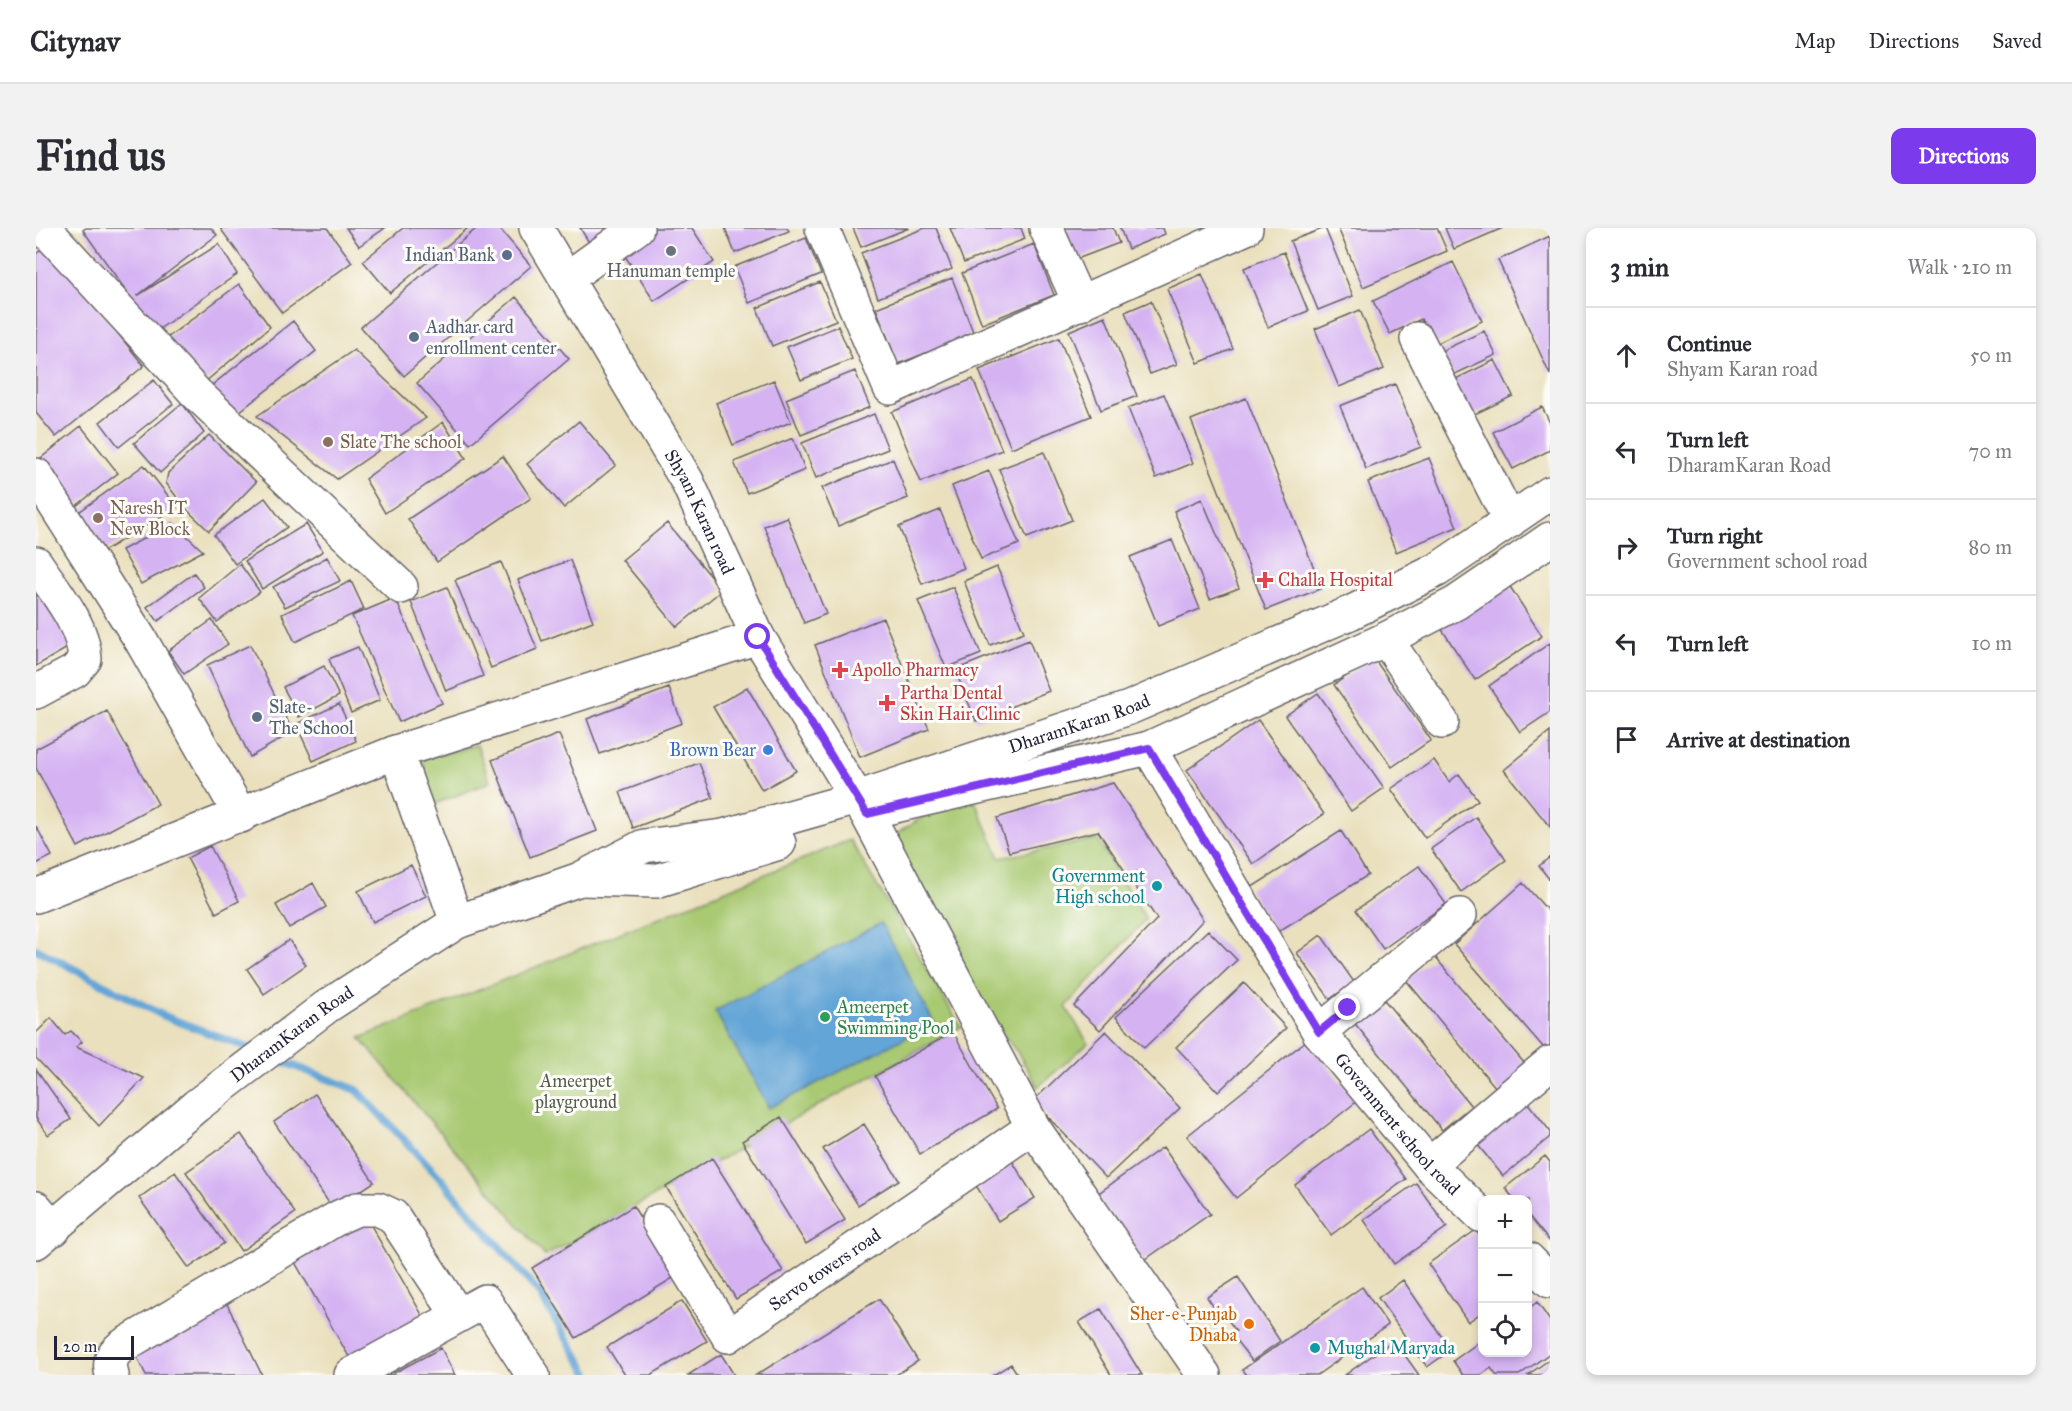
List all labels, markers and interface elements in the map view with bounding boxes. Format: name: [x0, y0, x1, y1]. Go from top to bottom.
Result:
text: Citynav: [30, 24, 120, 59]
text: Map: [1795, 28, 1836, 54]
text: Directions: [1869, 28, 1959, 54]
text: Saved: [1992, 28, 2042, 54]
button: Directions: [1891, 128, 2036, 184]
text: Find us: [36, 130, 166, 182]
place label: Indian Bank: [405, 244, 496, 266]
marker: Hanuman temple: [664, 244, 678, 258]
marker: Indian Bank: [500, 248, 514, 262]
text: 3 min: [1610, 251, 1669, 283]
text: Walk · 210 m: [1907, 255, 2012, 279]
place label: Hanuman temple: [607, 260, 735, 282]
place label: Aadhar card enrollment center: [425, 316, 557, 359]
marker: Aadhar card enrollment center: [407, 330, 421, 344]
text: Continue: [1667, 330, 1752, 357]
icon: ahead: [1610, 339, 1643, 372]
text: 50 m: [1970, 343, 2012, 367]
text: Shyam Karan road: [1667, 357, 1818, 381]
text: Turn left: [1667, 426, 1749, 453]
place label: Slate The school: [340, 431, 462, 453]
marker: Slate The school: [321, 435, 335, 449]
icon: left: [1610, 435, 1643, 468]
text: 70 m: [1969, 439, 2012, 463]
street label: Shyam Karan road: [660, 446, 739, 578]
text: DharamKaran Road: [1667, 453, 1831, 477]
place label: Naresh IT New Block: [110, 497, 191, 540]
marker: Naresh IT New Block: [91, 511, 105, 525]
text: Turn right: [1667, 522, 1763, 549]
icon: right: [1610, 531, 1643, 564]
text: 80 m: [1969, 535, 2012, 559]
text: Government school road: [1667, 549, 1868, 573]
place label: Challa Hospital: [1278, 569, 1393, 591]
marker: Challa Hospital: [1256, 571, 1274, 589]
route start: [744, 623, 770, 649]
icon: left: [1610, 627, 1643, 660]
text: Turn left: [1667, 630, 1749, 657]
text: 10 m: [1971, 631, 2012, 655]
place label: Apollo Pharmacy: [851, 659, 979, 681]
marker: Apollo Pharmacy: [833, 663, 847, 677]
place label: Partha Dental Skin Hair Clinic: [900, 682, 1021, 725]
street label: DharamKaran Road: [1006, 689, 1153, 758]
marker: Partha Dental Skin Hair Clinic: [878, 694, 896, 712]
place label: Slate- The School: [269, 696, 354, 739]
marker: Slate- The School: [250, 710, 264, 724]
icon: arrive: [1610, 723, 1643, 756]
text: Arrive at destination: [1667, 726, 1850, 753]
place label: Brown Bear: [669, 739, 756, 761]
marker: Brown Bear: [761, 743, 775, 757]
place label: Government High school: [1052, 865, 1146, 909]
marker: Government High school: [1150, 879, 1164, 893]
street label: DharamKaran Road: [226, 981, 358, 1087]
route end: [1334, 994, 1360, 1020]
place label: Ameerpet Swimming Pool: [836, 996, 954, 1040]
marker: Ameerpet Swimming Pool: [818, 1010, 832, 1024]
street label: Government school road: [1330, 1049, 1465, 1200]
park label: Ameerpet playground: [534, 1070, 617, 1114]
map controls: [1478, 1195, 1532, 1357]
button: +: [1478, 1195, 1532, 1249]
street label: Servo towers road: [765, 1224, 885, 1316]
button: −: [1478, 1249, 1532, 1303]
place label: Sher-e-Punjab Dhaba: [1130, 1303, 1237, 1346]
button: locate: [1478, 1303, 1532, 1357]
marker: Sher-e-Punjab Dhaba: [1242, 1317, 1256, 1331]
scale bar: [54, 1333, 134, 1360]
text: 20 m: [63, 1337, 97, 1356]
place label: Mughal Maryada: [1327, 1337, 1456, 1360]
marker: Mughal Maryada: [1308, 1341, 1322, 1355]

